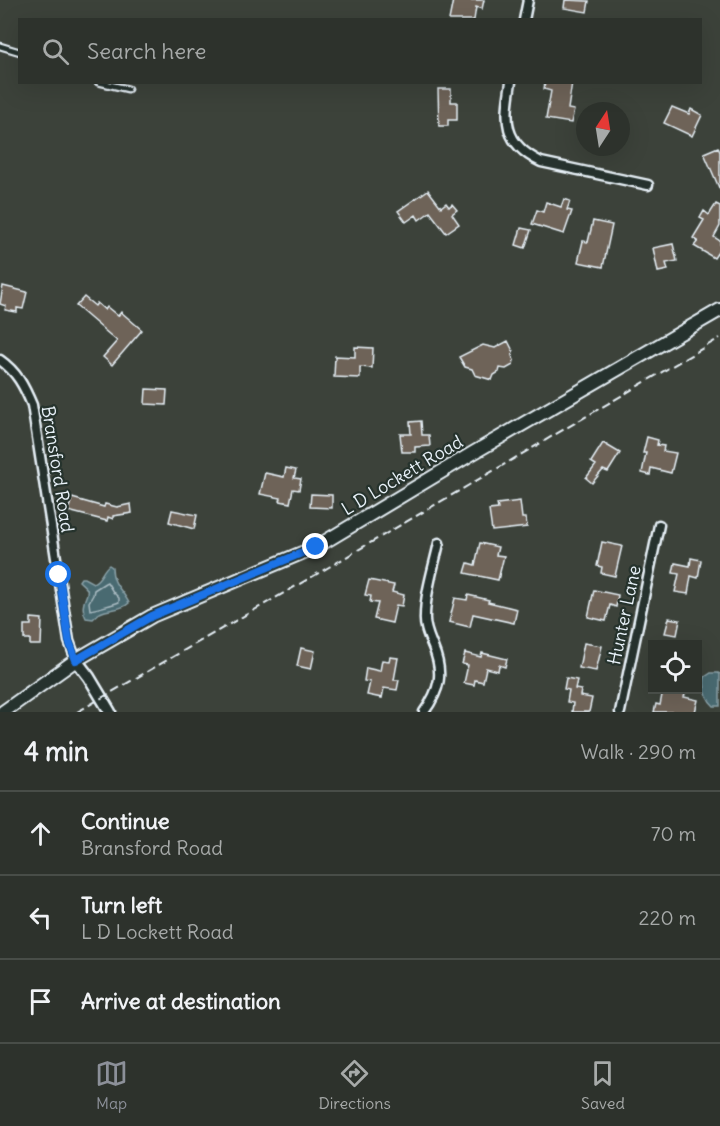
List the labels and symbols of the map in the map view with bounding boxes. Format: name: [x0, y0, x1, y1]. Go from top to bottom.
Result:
north arrow: [576, 102, 630, 156]
street label: Bransford Road: [37, 404, 79, 534]
street label: L D Lockett Road: [337, 430, 467, 520]
route end: [302, 533, 328, 559]
route start: [45, 561, 71, 587]
street label: Hunter Lane: [602, 563, 646, 667]

